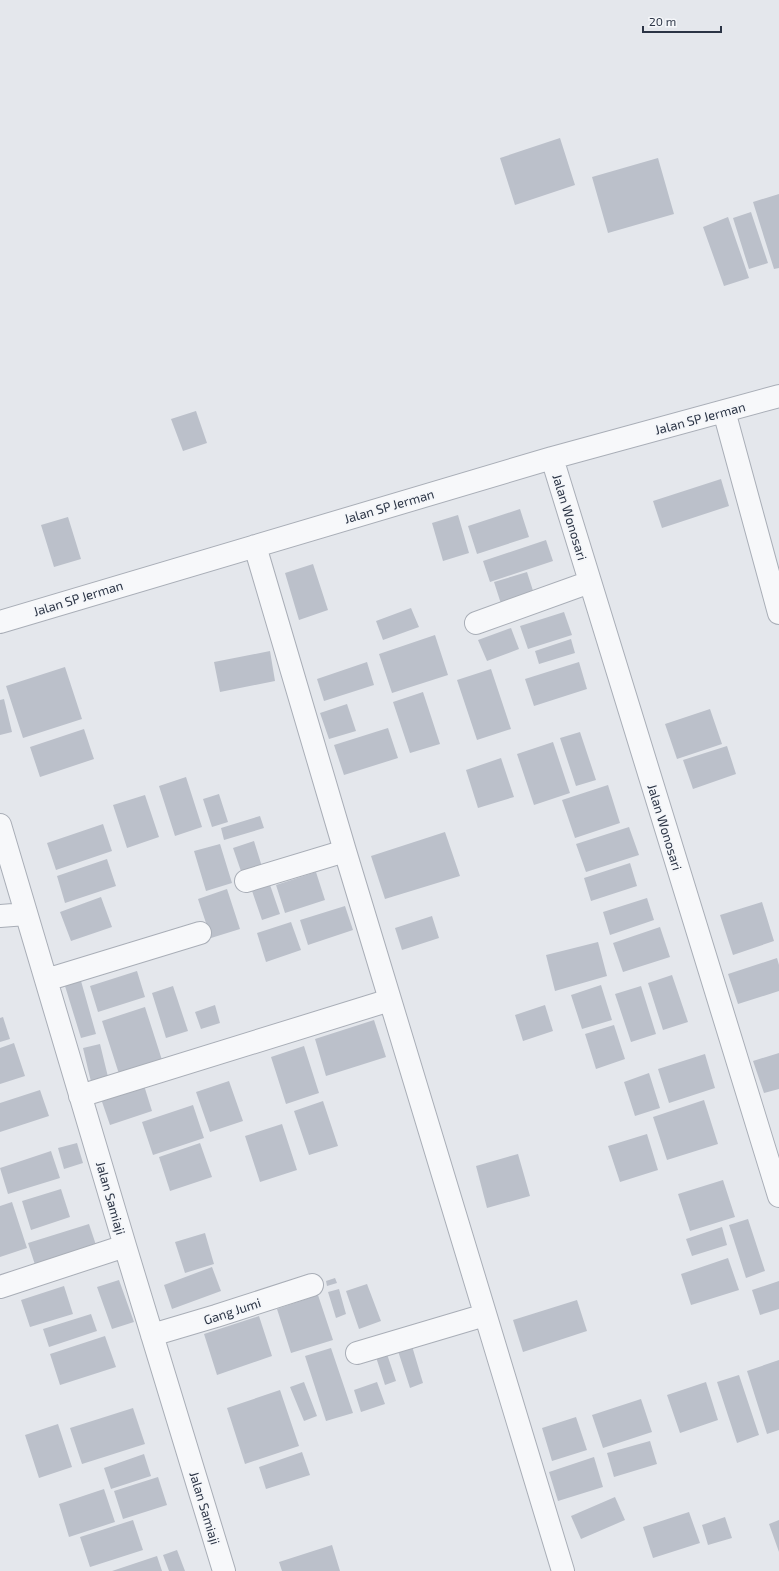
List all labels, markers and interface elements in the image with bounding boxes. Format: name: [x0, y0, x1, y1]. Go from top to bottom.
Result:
scale bar: [643, 8, 721, 34]
text: 20 m: [649, 14, 676, 28]
street label: Jalan SP Jerman: [653, 398, 747, 438]
street label: Jalan Wonosari: [549, 472, 591, 562]
street label: Jalan SP Jerman: [342, 485, 436, 527]
street label: Jalan SP Jerman: [31, 577, 125, 619]
street label: Jalan Wonosari: [644, 782, 686, 872]
street label: Jalan Samiaji: [93, 1159, 129, 1237]
street label: Gang Jumi: [201, 1294, 263, 1328]
street label: Jalan Samiaji: [186, 1469, 224, 1547]

